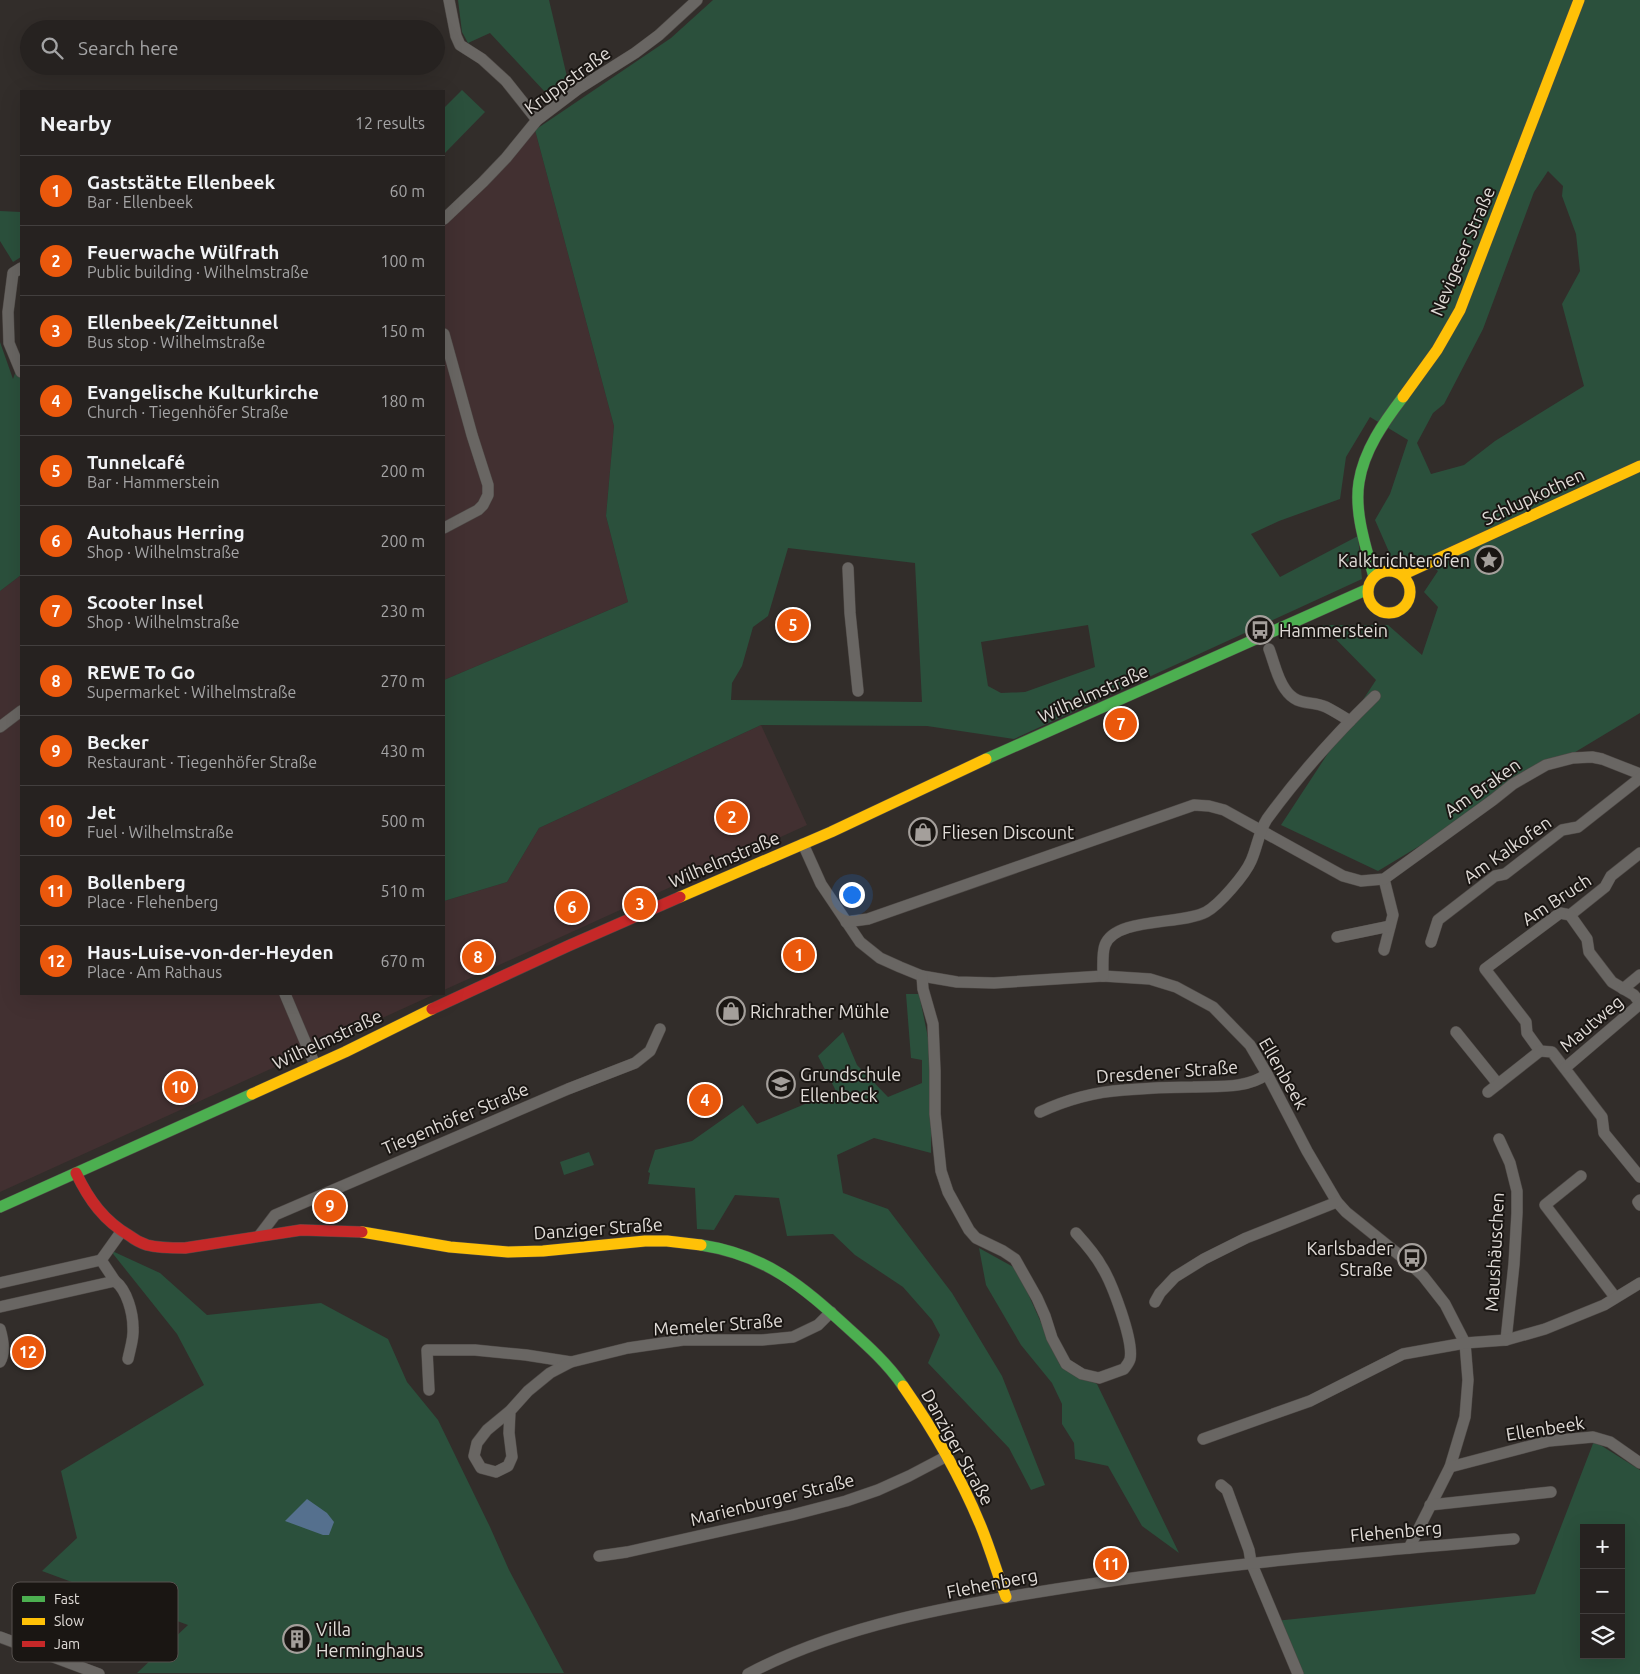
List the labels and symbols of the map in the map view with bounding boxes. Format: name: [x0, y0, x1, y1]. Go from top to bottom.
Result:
street label: Kruppstraße: [520, 42, 614, 118]
street label: Nevigeser Straße: [1426, 183, 1498, 319]
street label: Schlupkothen: [1479, 464, 1587, 528]
place icon: Kalktrichterofen: [1474, 545, 1504, 575]
place label: Kalktrichterofen: [1338, 550, 1470, 570]
pin: 5: [777, 606, 809, 644]
bus stop icon: Hammerstein: [1245, 615, 1275, 645]
place label: Hammerstein: [1279, 620, 1388, 640]
street label: Wilhelmstraße: [1035, 660, 1151, 726]
pin: 7: [1105, 705, 1137, 743]
street label: Am Braken: [1440, 754, 1524, 820]
pin: 2: [716, 798, 748, 836]
street label: Am Kalkofen: [1459, 811, 1555, 887]
shop icon: Fliesen Discount: [908, 817, 938, 847]
place label: Fliesen Discount: [942, 822, 1074, 842]
street label: Wilhelmstraße: [666, 827, 782, 891]
street label: Am Bruch: [1518, 869, 1594, 929]
your location: [839, 882, 865, 908]
pin: 3: [624, 885, 656, 923]
pin: 6: [556, 888, 588, 926]
pin: 1: [783, 936, 815, 974]
pin: 8: [462, 938, 494, 976]
street label: Mautweg: [1555, 991, 1627, 1055]
shop icon: Richrather Mühle: [716, 996, 746, 1026]
place label: Richrather Mühle: [750, 1001, 889, 1021]
street label: Wilhelmstraße: [269, 1005, 385, 1073]
street label: Ellenbeek: [1256, 1034, 1312, 1112]
street label: Dresdener Straße: [1095, 1056, 1239, 1086]
place label: Grundschule Ellenbeck: [800, 1064, 901, 1105]
pin: 10: [164, 1068, 196, 1106]
school or university icon: Grundschule Ellenbeck: [766, 1069, 796, 1099]
street label: Tiegenhöfer Straße: [379, 1078, 531, 1158]
pin: 4: [689, 1081, 721, 1119]
pin: 9: [314, 1187, 346, 1225]
street label: Maushäuschen: [1481, 1192, 1507, 1312]
street label: Danziger Straße: [533, 1214, 663, 1242]
place label: Karlsbader Straße: [1306, 1238, 1393, 1279]
bus stop icon: Karlsbader Straße: [1397, 1243, 1427, 1273]
street label: Memeler Straße: [652, 1309, 784, 1339]
pin: 12: [12, 1333, 44, 1371]
street label: Danziger Straße: [918, 1386, 998, 1508]
street label: Ellenbeek: [1504, 1412, 1586, 1444]
street label: Marienburger Straße: [688, 1469, 856, 1529]
street label: Flehenberg: [1349, 1517, 1443, 1545]
pin: 11: [1095, 1545, 1127, 1583]
street label: Flehenberg: [945, 1564, 1039, 1602]
legend: [12, 1582, 178, 1662]
text: Fast: [54, 1591, 80, 1607]
text: Slow: [54, 1613, 84, 1629]
place label: Villa Herminghaus: [316, 1619, 424, 1660]
building icon: Villa Herminghaus: [282, 1624, 312, 1654]
text: Jam: [54, 1636, 80, 1652]

